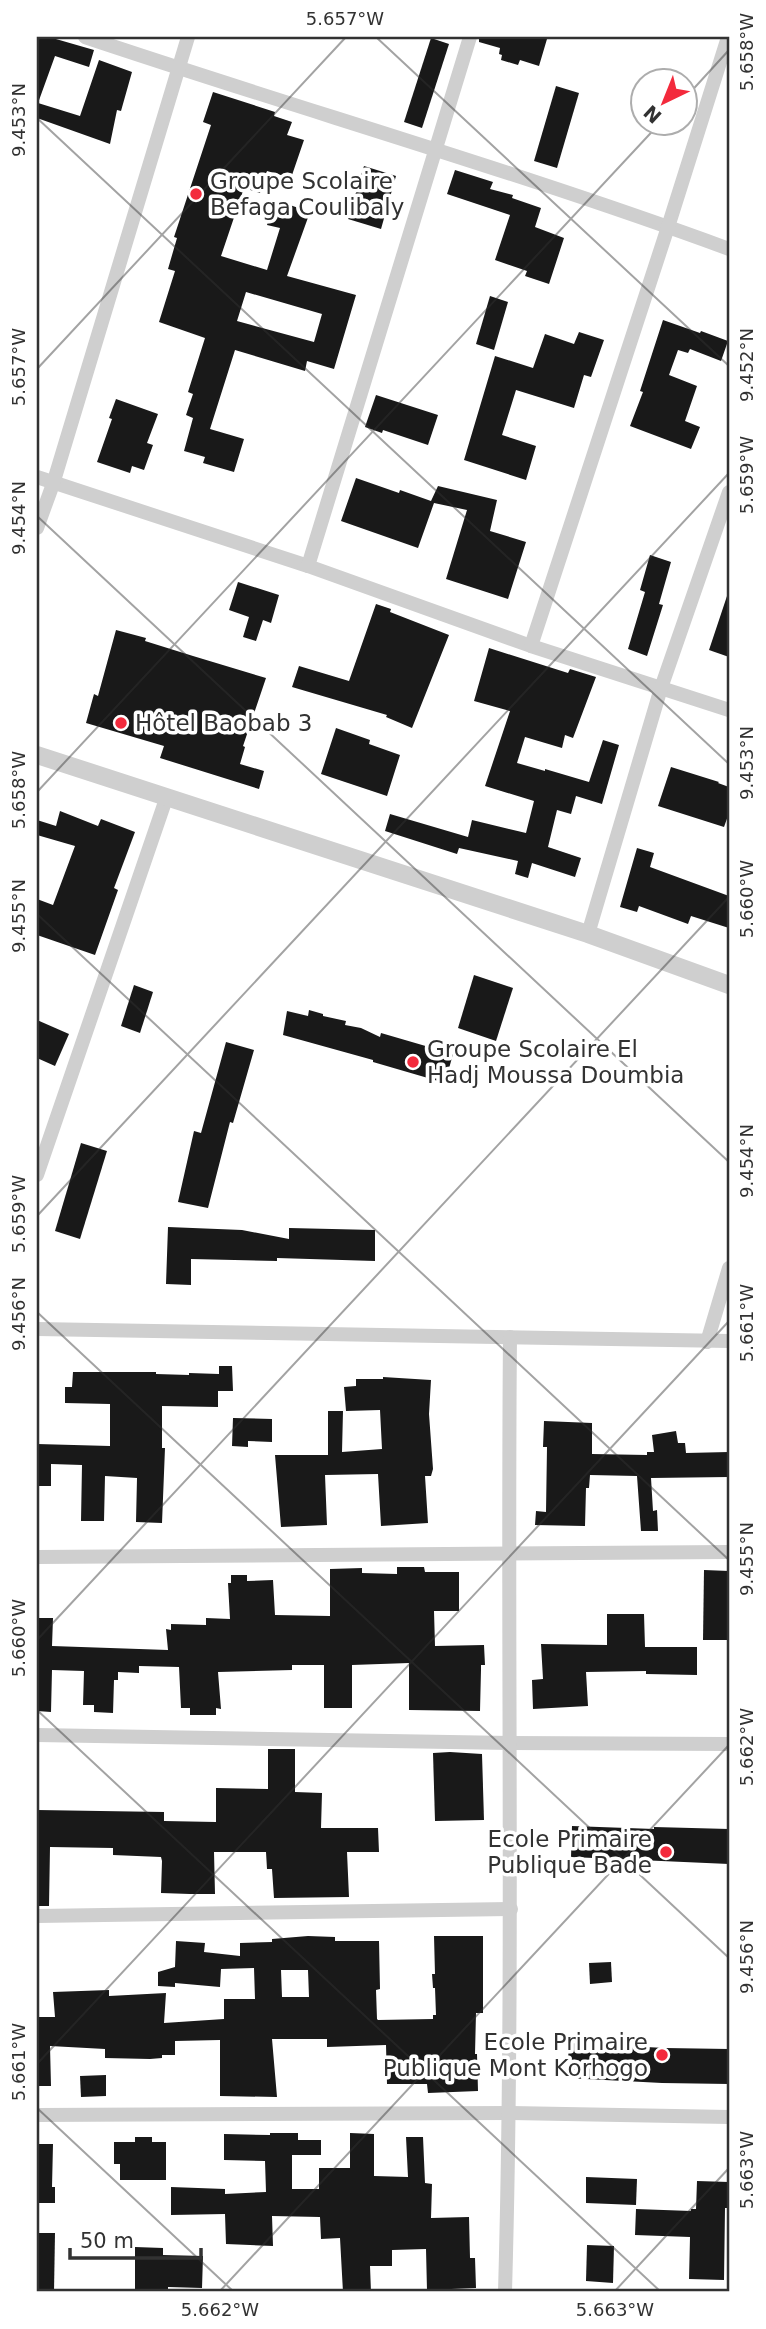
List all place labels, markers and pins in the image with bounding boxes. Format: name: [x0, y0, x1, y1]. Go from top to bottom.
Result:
place label: Groupe Scolaire Befaga Coulibaly: [210, 168, 404, 220]
marker: Groupe Scolaire Befaga Coulibaly: [188, 186, 204, 202]
place label: Hôtel Baobab 3: [135, 710, 312, 736]
marker: Hôtel Baobab 3: [113, 715, 129, 731]
place label: Groupe Scolaire El Hadj Moussa Doumbia: [427, 1036, 684, 1088]
marker: Groupe Scolaire El Hadj Moussa Doumbia: [405, 1054, 421, 1070]
place label: Ecole Primaire Publique Bade: [487, 1826, 652, 1878]
marker: Ecole Primaire Publique Bade: [658, 1844, 674, 1860]
place label: Ecole Primaire Publique Mont Korhogo: [383, 2029, 648, 2081]
marker: Ecole Primaire Publique Mont Korhogo: [654, 2047, 670, 2063]

